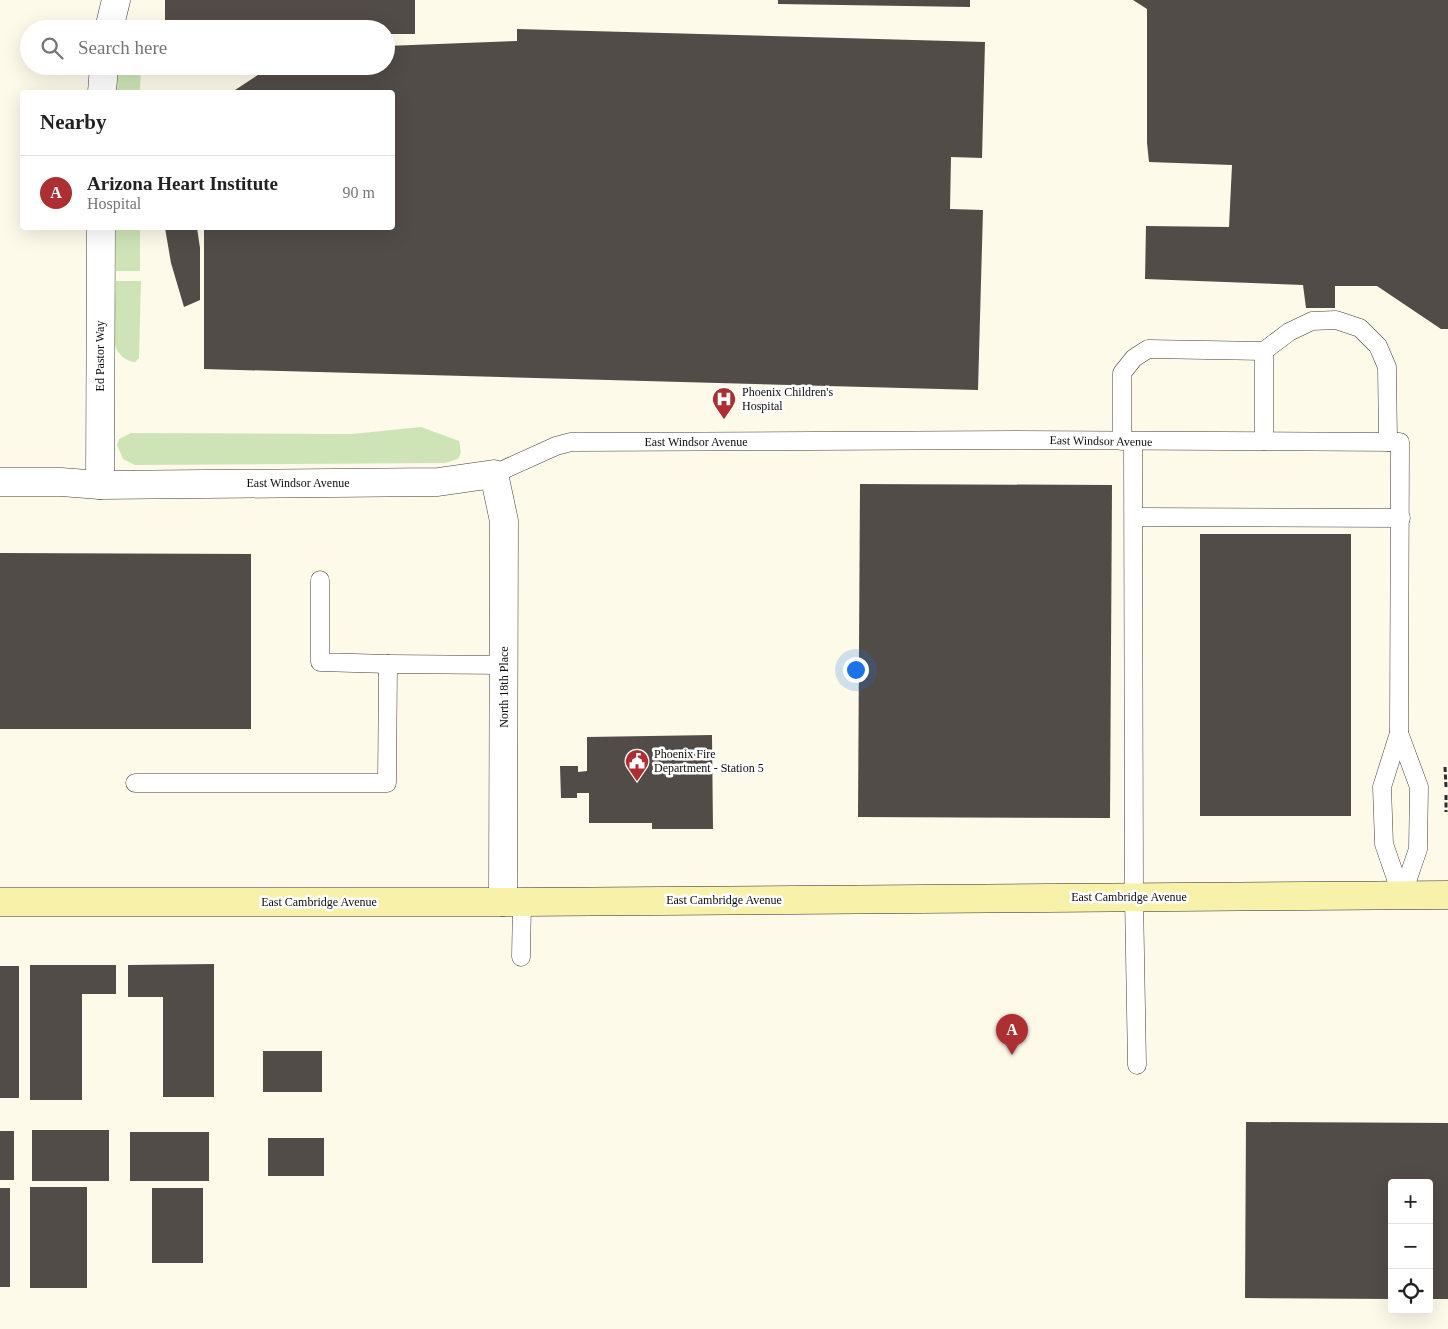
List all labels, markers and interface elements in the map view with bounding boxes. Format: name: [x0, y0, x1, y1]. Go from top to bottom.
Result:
search box: [20, 20, 395, 75]
icon: search: [38, 34, 66, 62]
text: Search here: [78, 37, 167, 58]
text: Nearby: [40, 110, 107, 134]
text: Arizona Heart Institute: [87, 173, 278, 194]
text: A: [50, 184, 62, 201]
text: 90 m: [343, 184, 375, 201]
text: Hospital: [87, 195, 141, 212]
street label: Ed Pastor Way: [93, 321, 107, 391]
place label: Phoenix Children's Hospital: [742, 385, 833, 413]
hospital icon: Phoenix Children's Hospital: [711, 386, 737, 420]
street label: East Windsor Avenue: [1049, 433, 1153, 449]
street label: East Windsor Avenue: [644, 435, 748, 449]
street label: East Windsor Avenue: [246, 476, 350, 490]
street label: North 18th Place: [497, 646, 511, 728]
your location: [843, 657, 869, 683]
place label: Phoenix Fire Department - Station 5: [654, 747, 764, 775]
public building icon: Phoenix Fire Department - Station 5: [624, 748, 650, 782]
street label: East Cambridge Avenue: [1071, 890, 1187, 904]
street label: East Cambridge Avenue: [666, 893, 782, 907]
street label: East Cambridge Avenue: [261, 895, 377, 909]
pin: A: [996, 1014, 1028, 1055]
map controls: [1388, 1179, 1433, 1314]
button: +: [1388, 1179, 1433, 1224]
button: −: [1388, 1224, 1433, 1269]
button: locate: [1388, 1269, 1433, 1314]

